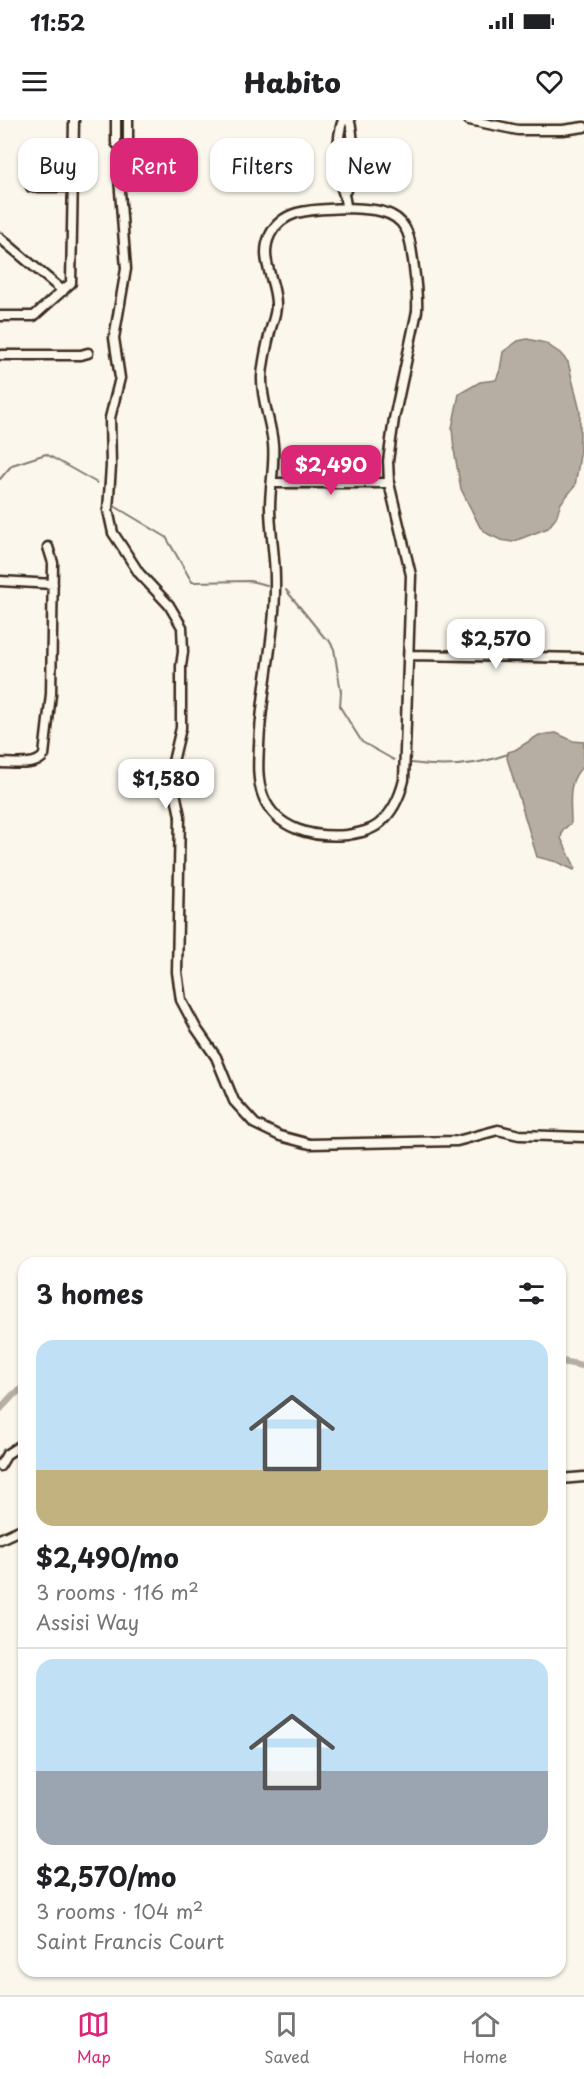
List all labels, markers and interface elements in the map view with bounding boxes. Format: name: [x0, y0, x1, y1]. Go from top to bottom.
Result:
text: 11:52: [30, 5, 85, 38]
text: Habito: [243, 61, 341, 102]
icon: menu: [18, 65, 51, 98]
icon: heart: [533, 65, 566, 98]
chip: Buy: [18, 138, 98, 192]
chip: Rent: [110, 138, 198, 192]
chip: Filters: [210, 138, 314, 192]
chip: New: [326, 138, 412, 192]
pin: $2,490: [282, 445, 380, 496]
text: $2,490: [295, 449, 367, 479]
pin: $2,570: [447, 619, 545, 670]
text: $2,570: [461, 623, 531, 653]
pin: $1,580: [117, 759, 215, 810]
text: $1,580: [132, 763, 200, 793]
text: 3 homes: [36, 1274, 143, 1313]
icon: filters: [515, 1277, 548, 1310]
icon: home: [238, 1379, 346, 1487]
text: $2,490/mo: [36, 1538, 179, 1577]
text: 3 rooms · 116 m²: [36, 1577, 199, 1607]
text: Assisi Way: [36, 1607, 139, 1637]
icon: home: [238, 1698, 346, 1806]
text: $2,570/mo: [36, 1857, 176, 1896]
text: 3 rooms · 104 m²: [36, 1896, 203, 1926]
text: Saint Francis Court: [36, 1926, 224, 1956]
tab: Map: [77, 2008, 111, 2068]
tab: Saved: [264, 2008, 310, 2068]
tab: Home: [463, 2008, 507, 2068]

